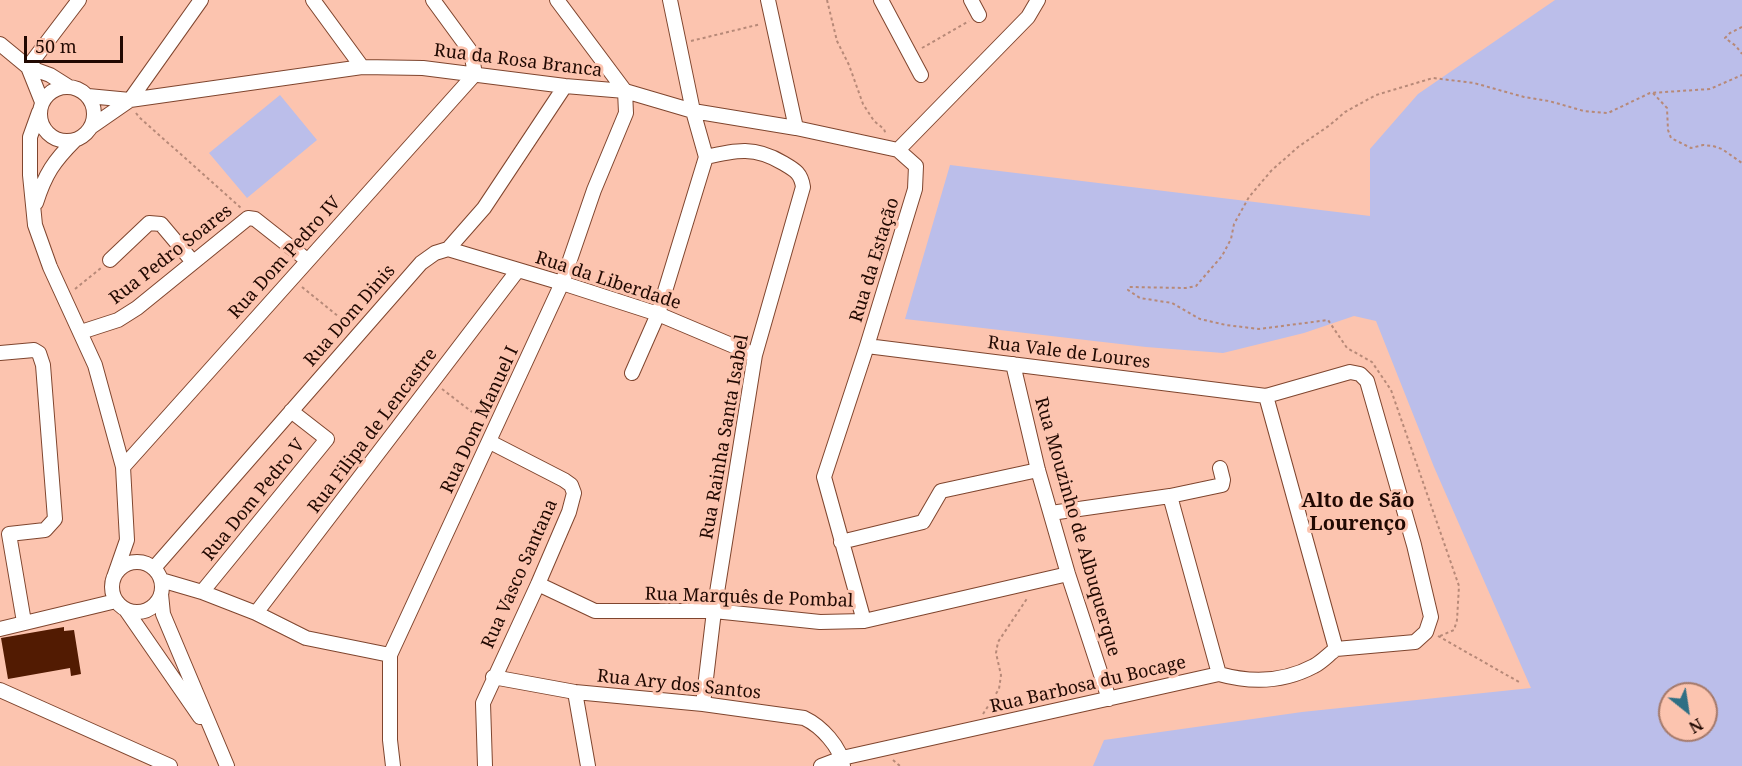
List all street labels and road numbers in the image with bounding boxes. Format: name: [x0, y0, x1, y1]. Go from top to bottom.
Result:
street label: Rua da Rosa Branca: [432, 40, 604, 82]
street label: Rua Dom Pedro IV: [224, 192, 346, 324]
street label: Rua da Estação: [846, 195, 904, 325]
street label: Rua Pedro Soares: [105, 200, 237, 310]
street label: Rua da Liberdade: [532, 247, 684, 315]
street label: Rua Dom Dinis: [300, 261, 400, 371]
street label: Rua Vale de Loures: [986, 332, 1152, 374]
street label: Rua Rainha Santa Isabel: [696, 333, 754, 541]
street label: Rua Dom Manuel I: [436, 343, 524, 497]
street label: Rua Filipa de Lencastre: [304, 344, 442, 518]
street label: Rua Mouzinho de Albuquerque: [1030, 395, 1124, 659]
street label: Rua Dom Pedro V: [198, 435, 310, 565]
street label: Rua Vasco Santana: [477, 496, 563, 652]
street label: Rua Marquês de Pombal: [644, 584, 854, 612]
street label: Rua Barbosa du Bocage: [988, 652, 1188, 718]
street label: Rua Ary dos Santos: [596, 666, 762, 704]

